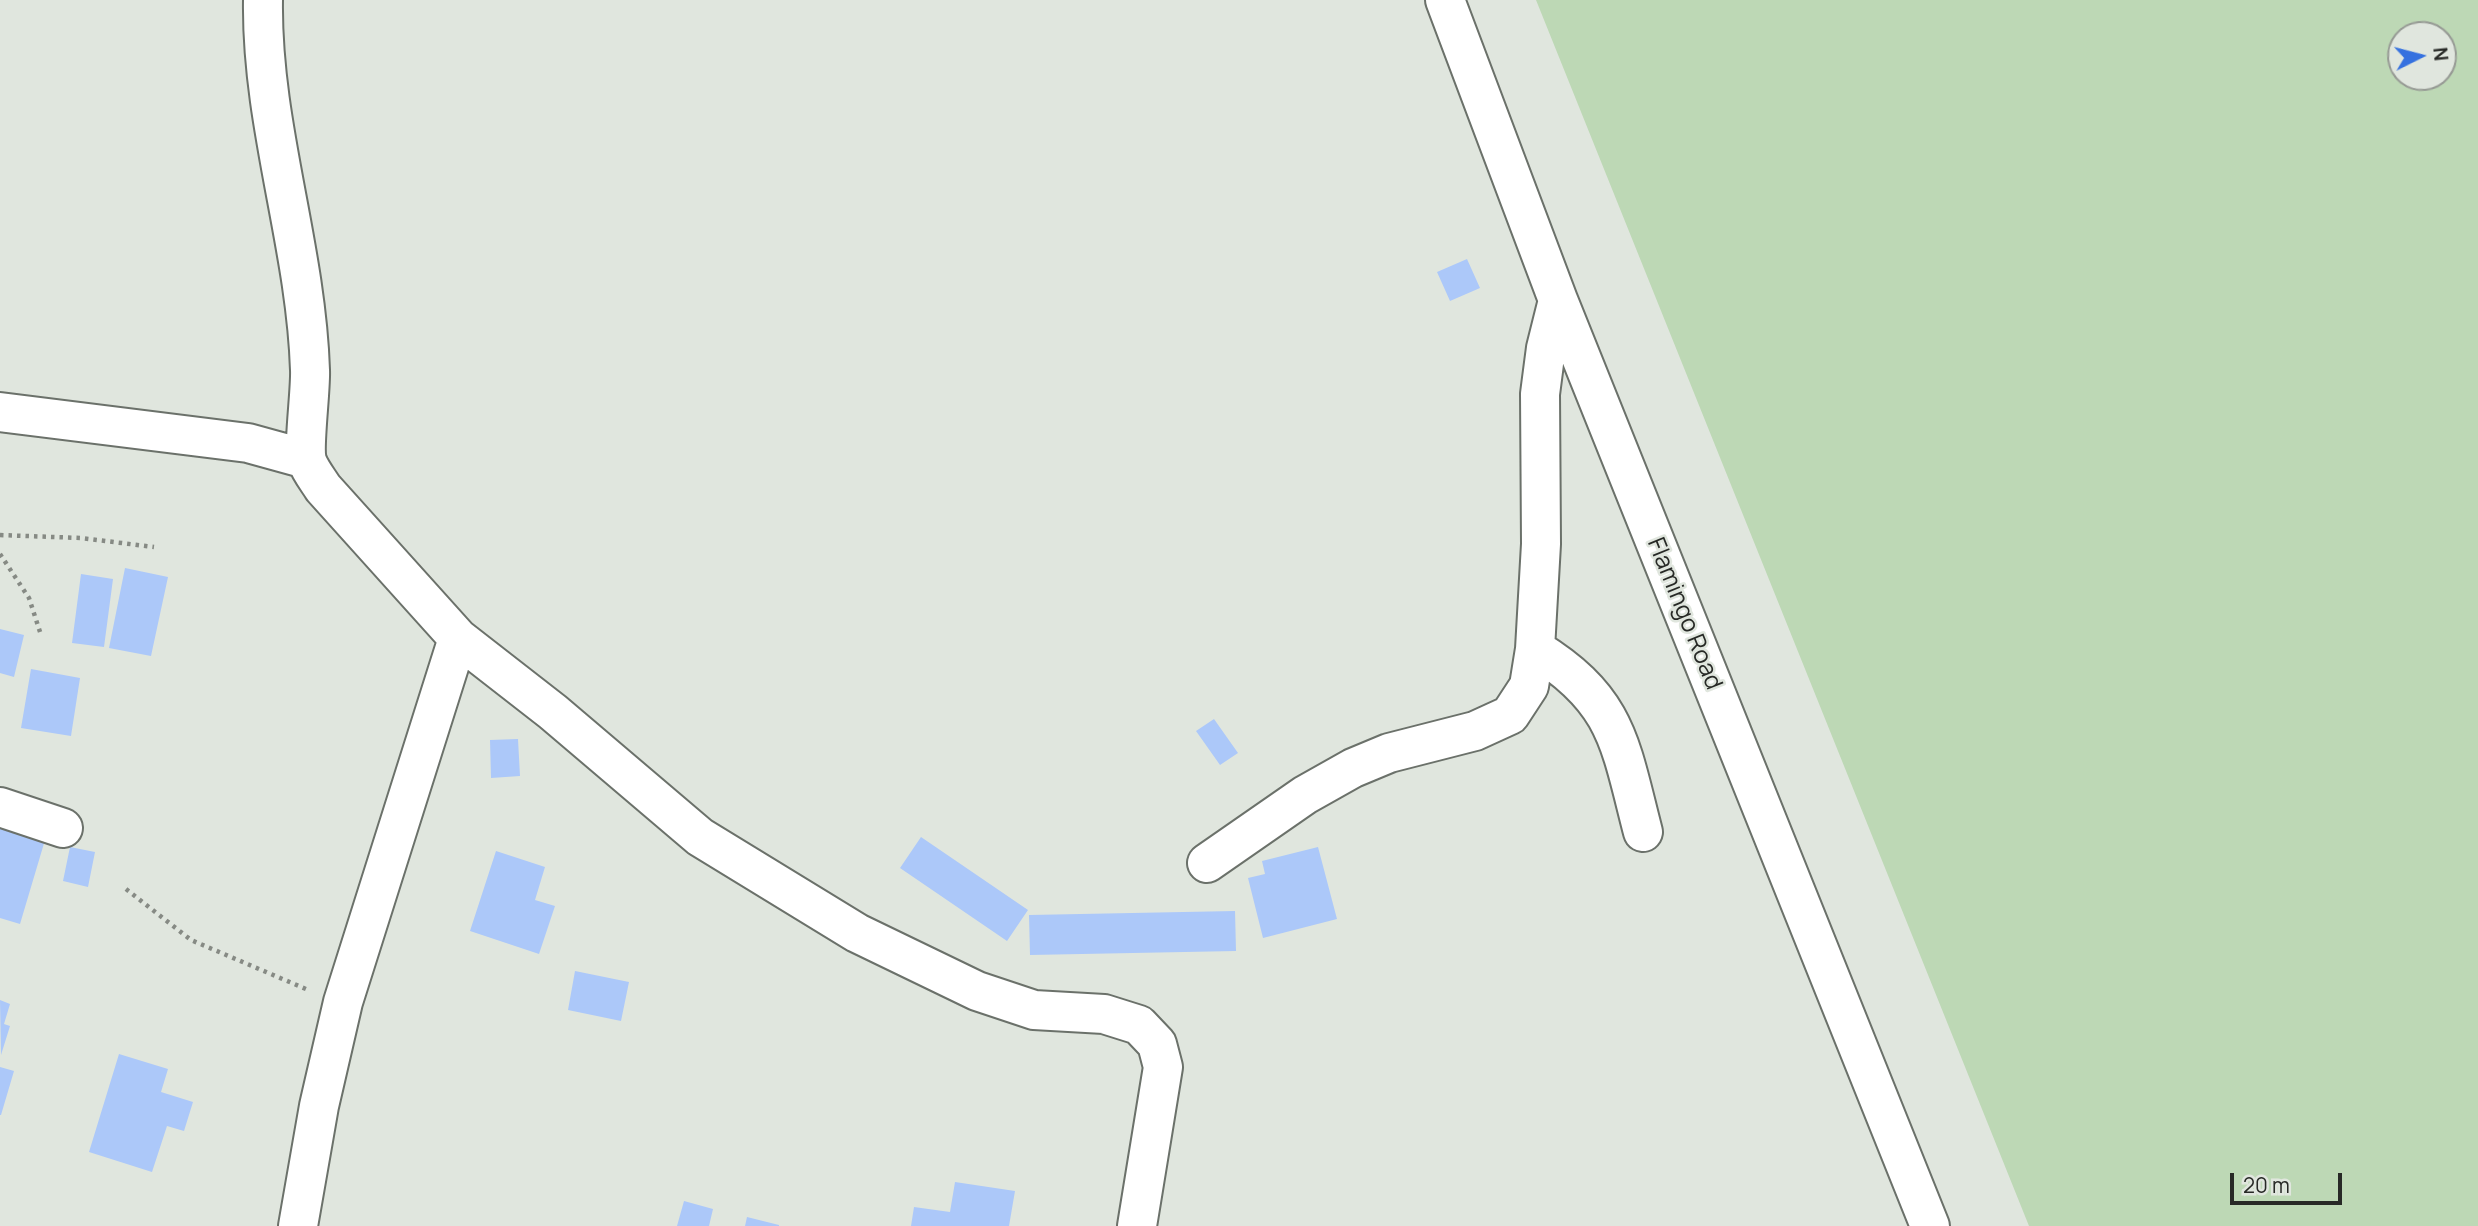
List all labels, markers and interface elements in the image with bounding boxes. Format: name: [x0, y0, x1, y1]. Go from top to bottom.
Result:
north arrow: [2387, 21, 2457, 91]
text: N: [2427, 46, 2455, 62]
street label: Flamingo Road: [1640, 534, 1728, 694]
scale bar: [2233, 1160, 2345, 1204]
text: 20 m: [2243, 1171, 2290, 1199]

